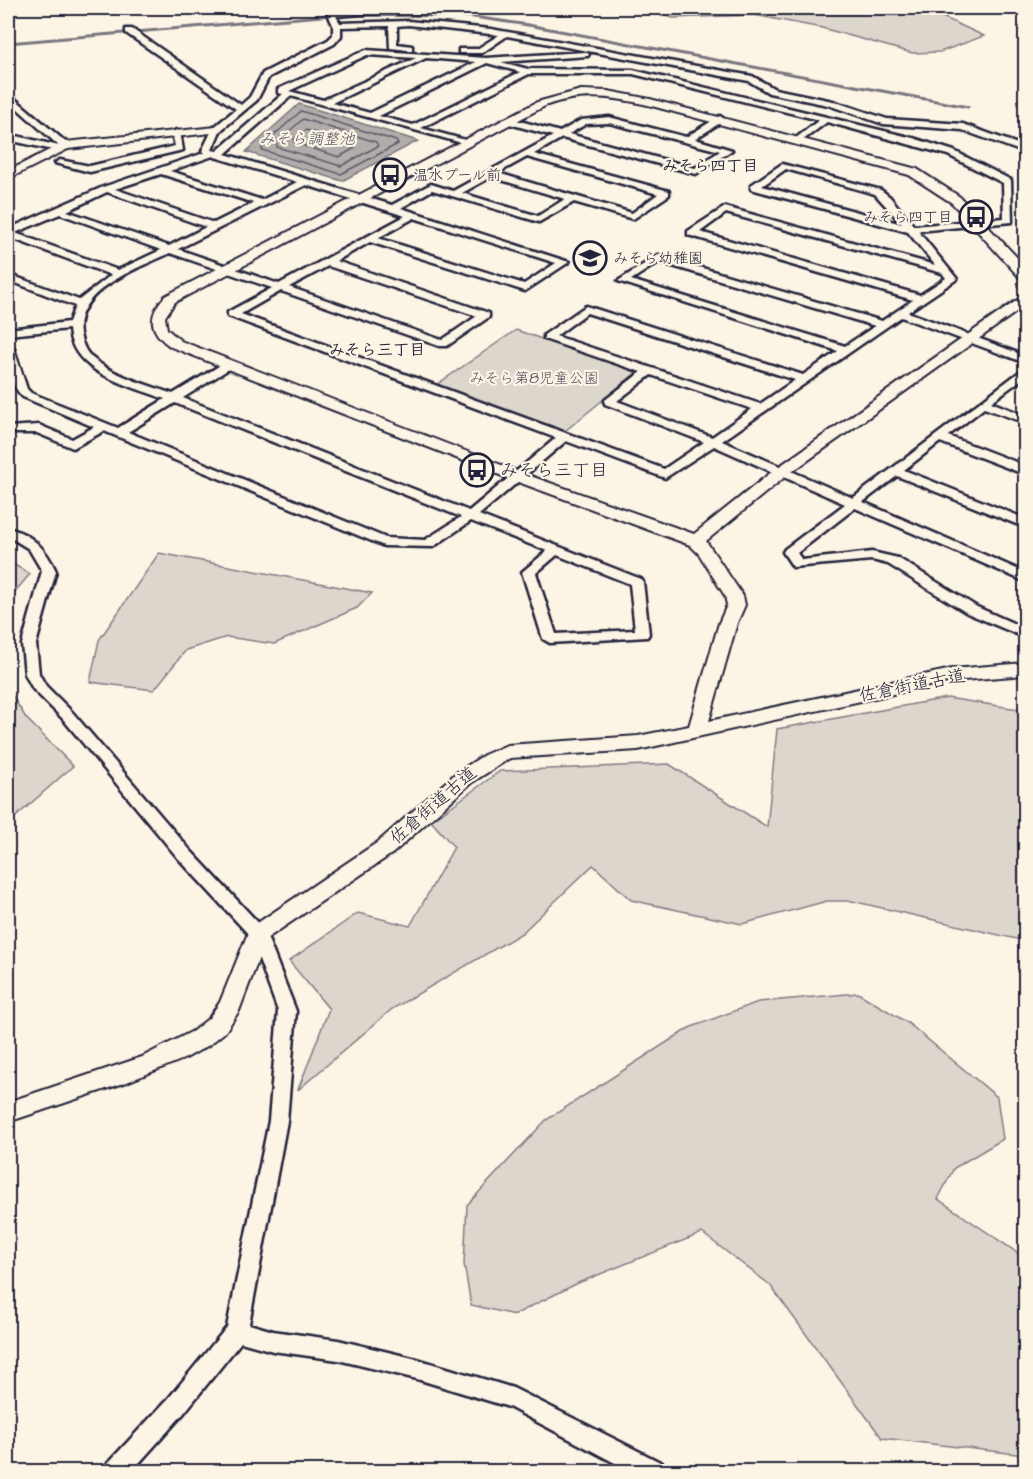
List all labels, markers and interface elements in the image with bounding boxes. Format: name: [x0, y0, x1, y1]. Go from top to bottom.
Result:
water label: みそら調整池: [259, 128, 356, 150]
district label: みそら四丁目: [662, 155, 758, 177]
bus stop icon: 温水プール前: [372, 157, 408, 193]
place label: 温水プール前: [413, 165, 501, 186]
bus stop icon: みそら四丁目: [958, 199, 994, 235]
place label: みそら四丁目: [863, 207, 953, 228]
school or university icon: みそら幼稚園: [572, 240, 608, 276]
place label: みそら幼稚園: [613, 248, 703, 269]
district label: みそら三丁目: [329, 339, 425, 361]
park label: みそら第8児童公園: [469, 368, 599, 389]
bus stop icon: みそら三丁目: [459, 452, 495, 488]
place label: みそら三丁目: [500, 458, 608, 483]
street label: 佐倉街道古道: [857, 663, 967, 708]
street label: 佐倉街道古道: [384, 761, 482, 850]

